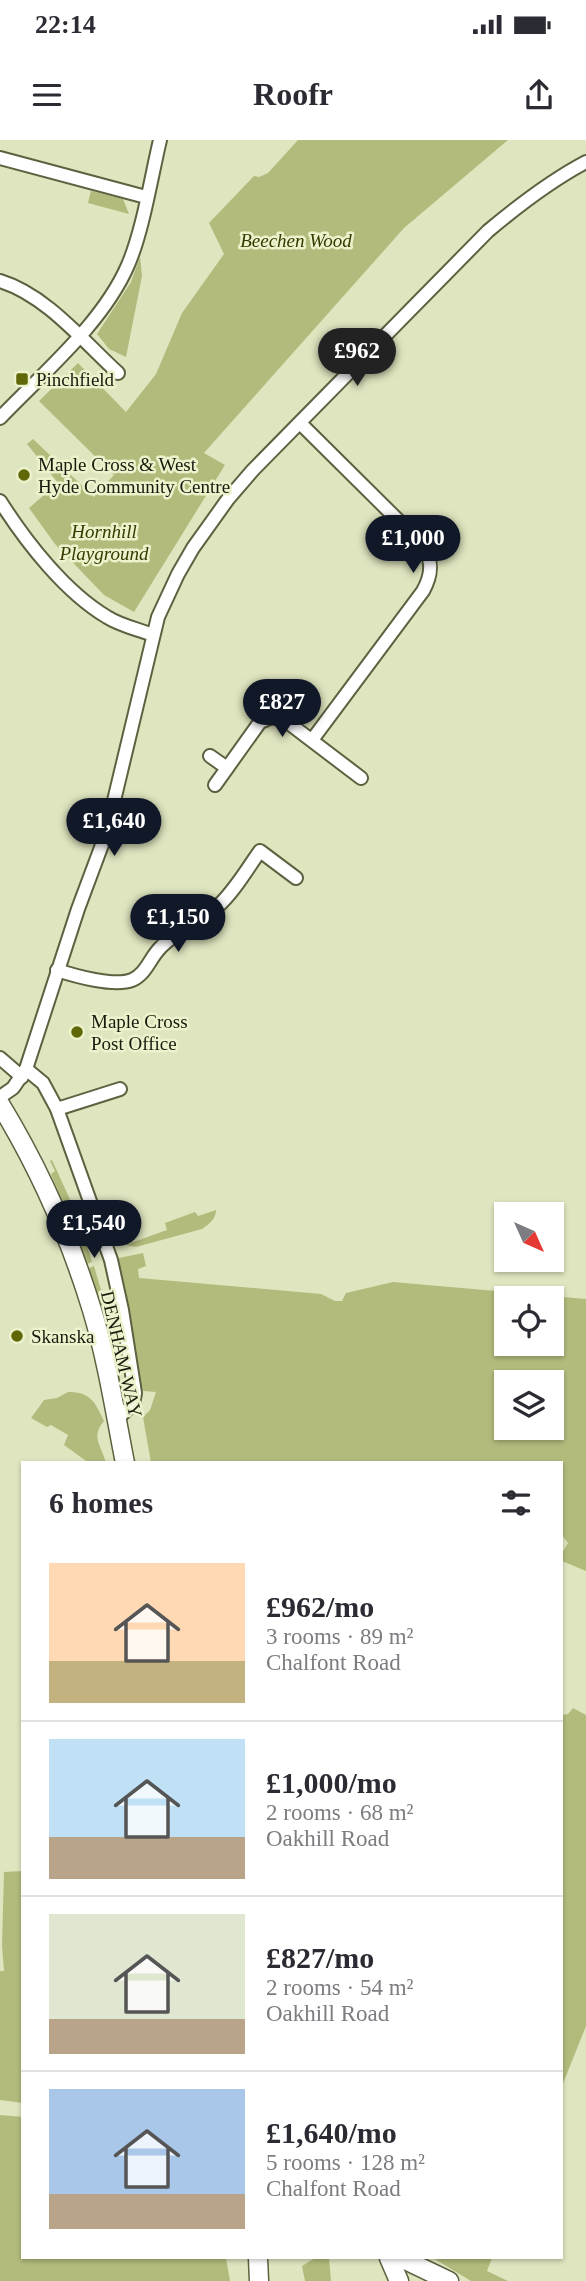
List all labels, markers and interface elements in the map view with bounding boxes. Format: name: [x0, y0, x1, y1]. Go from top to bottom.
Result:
text: 22:14: [35, 10, 96, 39]
icon: menu: [28, 76, 66, 114]
text: Roofr: [253, 76, 333, 112]
icon: share: [520, 76, 558, 114]
park label: Beechen Wood: [240, 230, 352, 251]
pin: £962: [316, 328, 398, 388]
text: £962: [334, 338, 380, 363]
place label: Pinchfield: [36, 369, 115, 390]
marker: Pinchfield: [14, 371, 30, 387]
place label: Maple Cross & West Hyde Community Centre: [38, 454, 230, 497]
marker: Maple Cross & West Hyde Community Centre: [16, 467, 32, 483]
pin: £1,000: [356, 516, 470, 575]
park label: Hornhill Playground: [58, 521, 149, 564]
text: £1,000: [381, 525, 445, 550]
pin: £827: [241, 680, 323, 739]
text: £827: [259, 689, 305, 714]
pin: £1,640: [57, 798, 171, 858]
text: £1,640: [82, 808, 146, 833]
pin: £1,150: [121, 894, 235, 954]
text: £1,150: [146, 904, 210, 929]
place label: Maple Cross Post Office: [91, 1011, 188, 1054]
marker: Maple Cross Post Office: [69, 1024, 85, 1040]
pin: £1,540: [37, 1200, 151, 1260]
north arrow: [494, 1202, 564, 1272]
map controls: [494, 1202, 564, 1440]
text: £1,540: [62, 1210, 126, 1235]
button: locate: [494, 1286, 564, 1356]
street label: DENHAM WAY: [97, 1289, 146, 1420]
place label: Skanska: [31, 1326, 95, 1347]
marker: Skanska: [9, 1328, 25, 1344]
button: layers: [494, 1370, 564, 1440]
icon: filters: [497, 1484, 535, 1522]
text: 6 homes: [49, 1486, 153, 1519]
text: £962/mo: [266, 1590, 374, 1623]
icon: home: [105, 1591, 189, 1675]
text: 3 rooms · 89 m²: [266, 1624, 413, 1649]
text: Chalfont Road: [266, 1650, 401, 1675]
text: £1,000/mo: [266, 1766, 397, 1799]
icon: home: [105, 1767, 189, 1851]
text: 2 rooms · 68 m²: [266, 1800, 413, 1825]
text: Oakhill Road: [266, 1826, 389, 1851]
text: £827/mo: [266, 1941, 374, 1974]
icon: home: [105, 1942, 189, 2026]
text: 2 rooms · 54 m²: [266, 1975, 413, 2000]
text: Oakhill Road: [266, 2001, 389, 2026]
text: £1,640/mo: [266, 2116, 397, 2149]
icon: home: [105, 2117, 189, 2201]
text: 5 rooms · 128 m²: [266, 2150, 425, 2175]
text: Chalfont Road: [266, 2176, 401, 2201]

